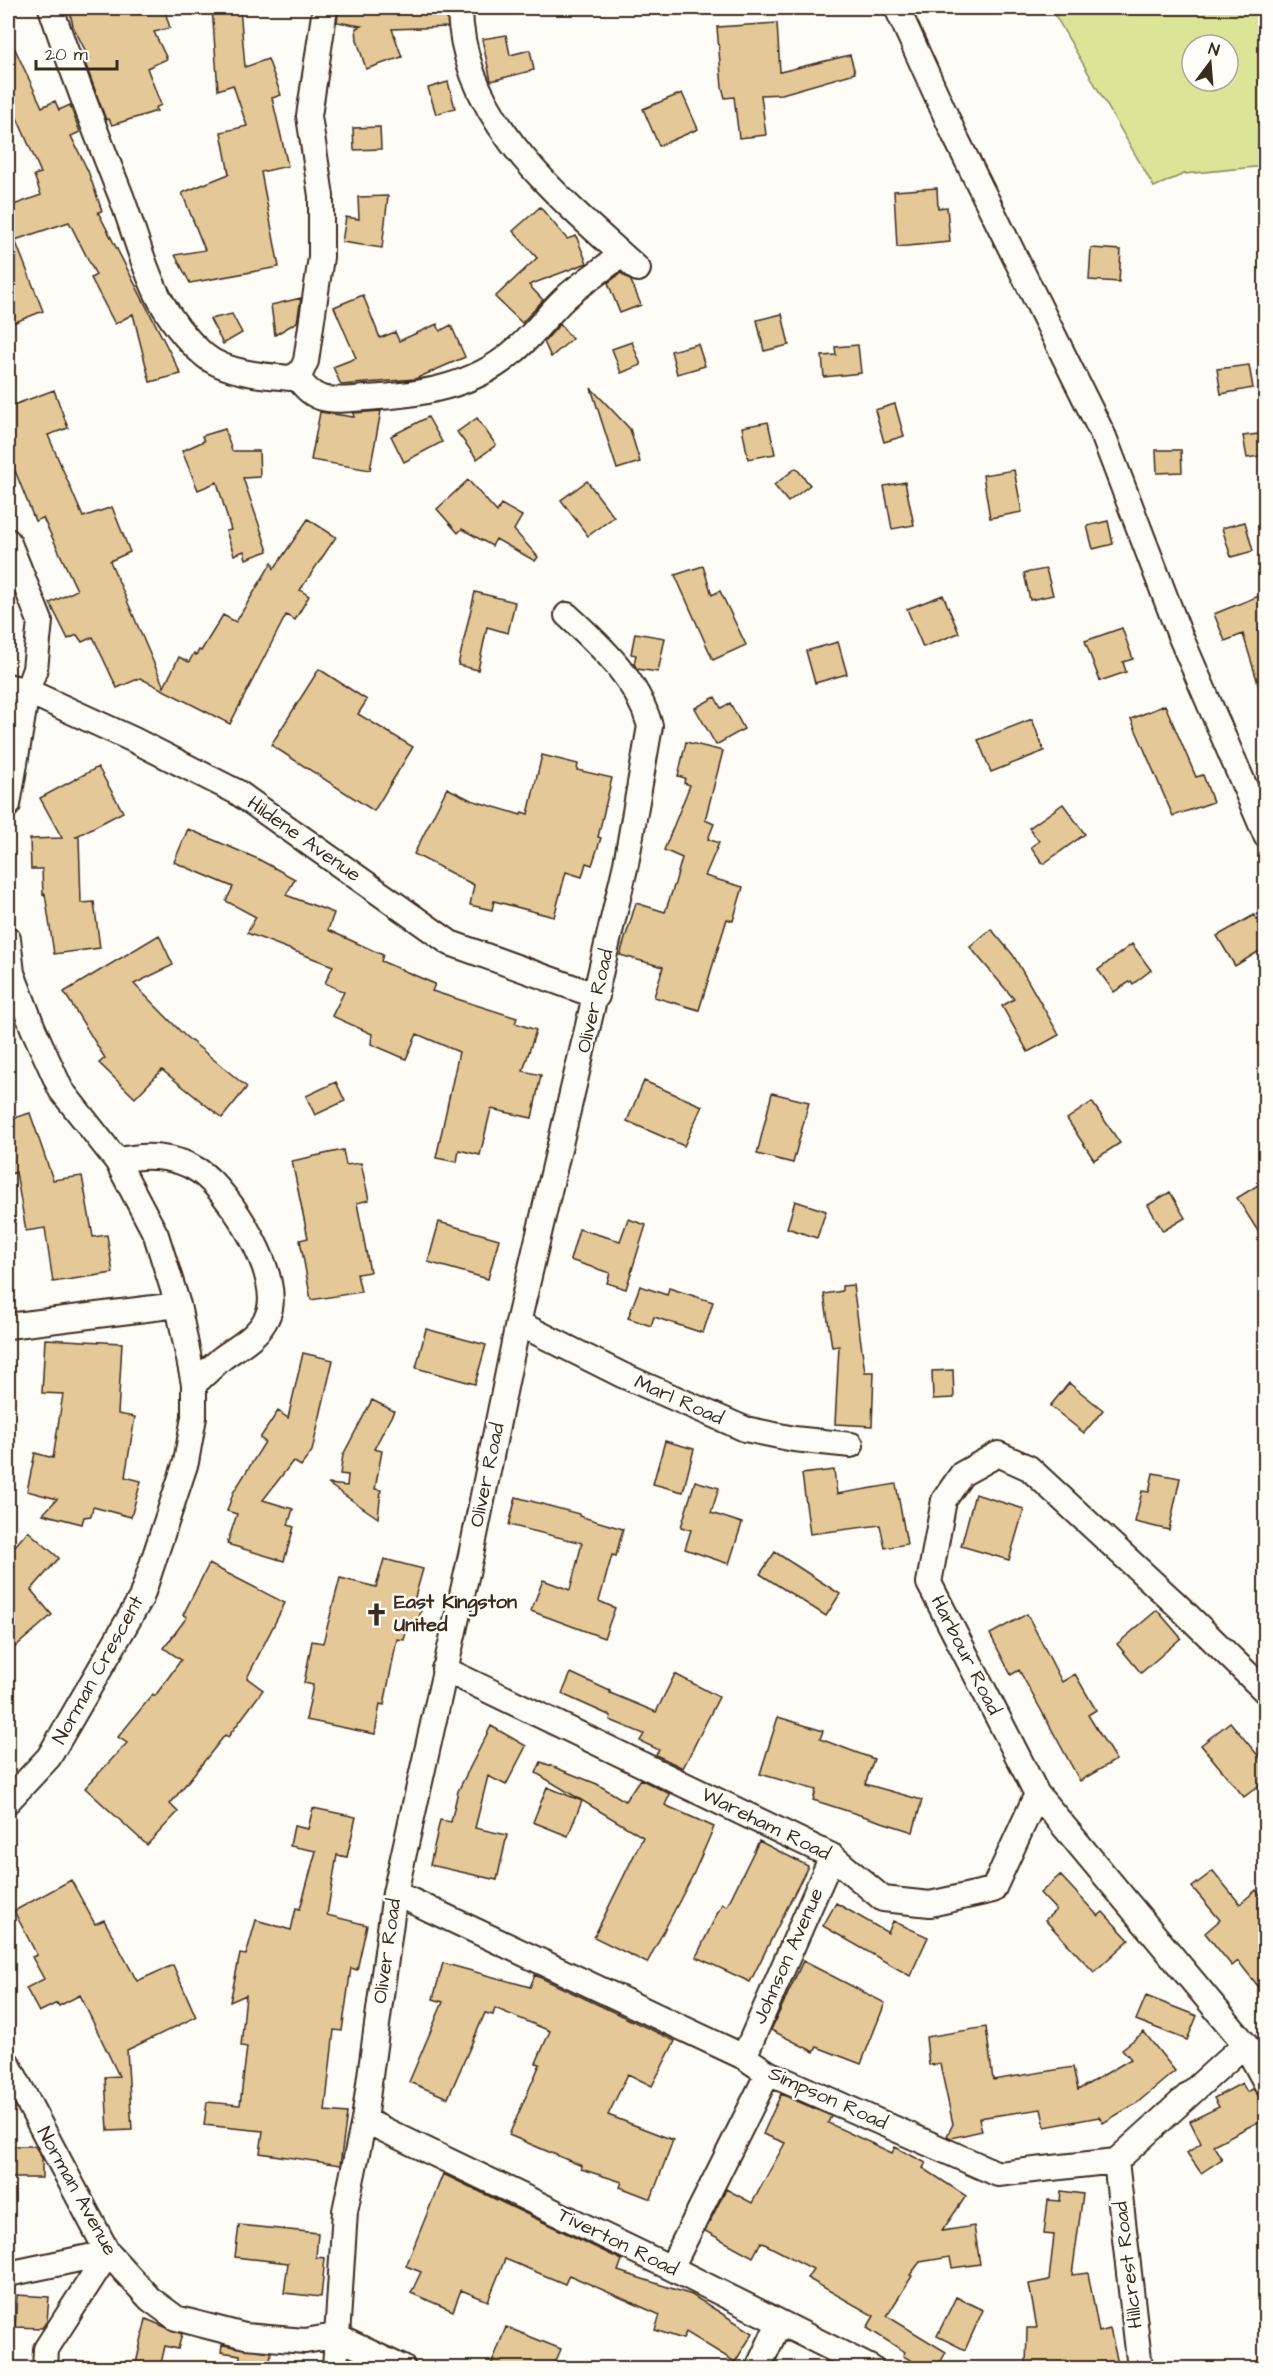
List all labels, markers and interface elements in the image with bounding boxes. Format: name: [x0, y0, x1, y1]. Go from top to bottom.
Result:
scale bar: [36, 33, 117, 71]
north arrow: [1180, 33, 1240, 93]
text: N: [1206, 38, 1222, 61]
text: 20 m: [45, 42, 88, 67]
street label: Hildene Avenue: [241, 789, 367, 889]
street label: Oliver Road: [569, 946, 621, 1056]
street label: Marl Road: [630, 1368, 728, 1432]
street label: Oliver Road: [462, 1420, 512, 1530]
place label: East Kingston United: [394, 1588, 517, 1639]
street label: Harbour Road: [924, 1590, 1008, 1720]
street label: Norman Crescent: [45, 1591, 151, 1749]
church icon: East Kingston United: [363, 1601, 389, 1627]
street label: Wareham Road: [697, 1781, 835, 1867]
street label: Johnson Avenue: [746, 1883, 831, 2028]
street label: Oliver Road: [366, 1897, 408, 2005]
street label: Simpson Road: [764, 2059, 892, 2137]
street label: Norman Avenue: [30, 2121, 124, 2261]
street label: Hillcrest Road: [1106, 2200, 1150, 2330]
street label: Tiverton Road: [553, 2201, 683, 2283]

